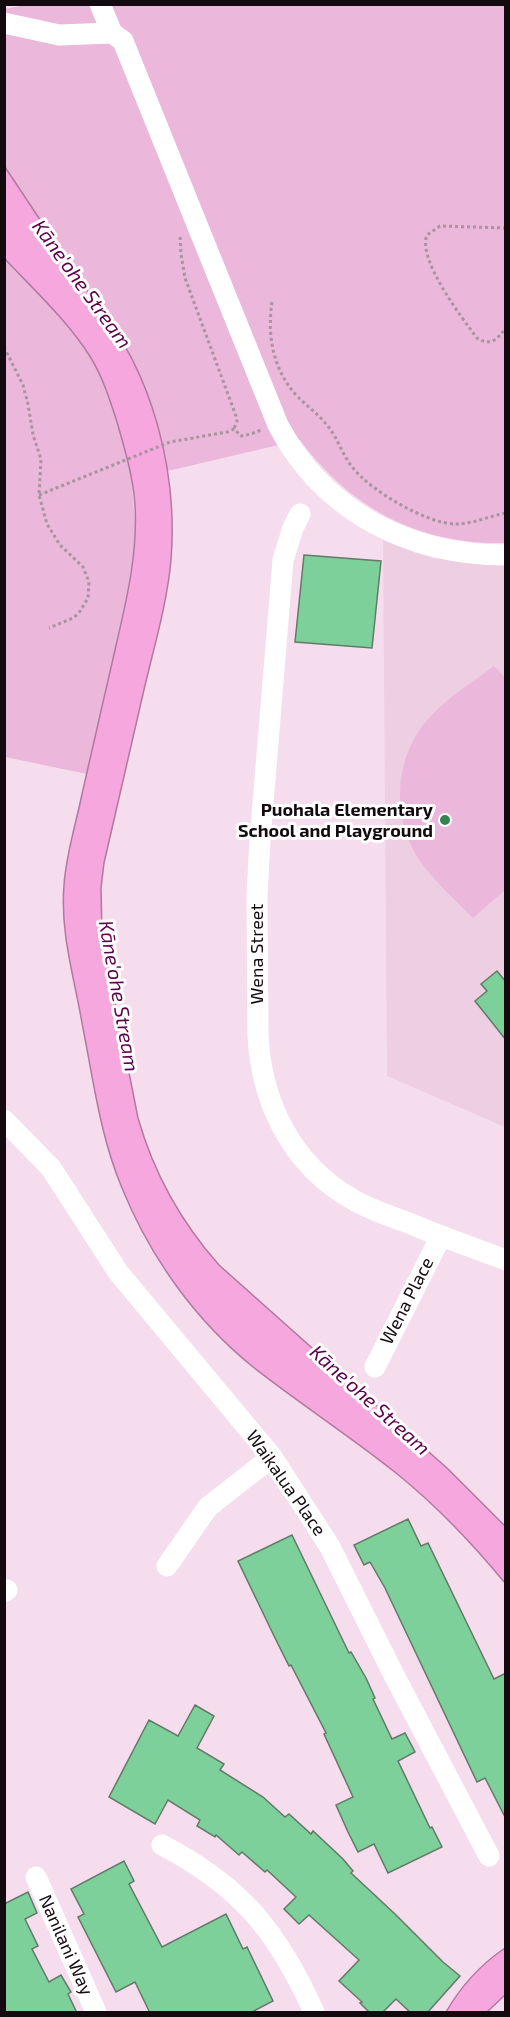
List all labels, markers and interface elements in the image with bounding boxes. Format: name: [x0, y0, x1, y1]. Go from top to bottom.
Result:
water label: Kāne'ohe Stream: [28, 214, 137, 352]
place label: Puohala Elementary School and Playground: [238, 798, 434, 841]
marker: Puohala Elementary School and Playground: [438, 813, 452, 827]
street label: Wena Street: [245, 903, 267, 1004]
water label: Kāne'ohe Stream: [95, 918, 145, 1073]
street label: Wena Place: [375, 1253, 437, 1348]
water label: Kāne'ohe Stream: [306, 1339, 436, 1459]
street label: Waikalua Place: [242, 1425, 331, 1539]
street label: Nanilani Way: [35, 1891, 99, 1999]

